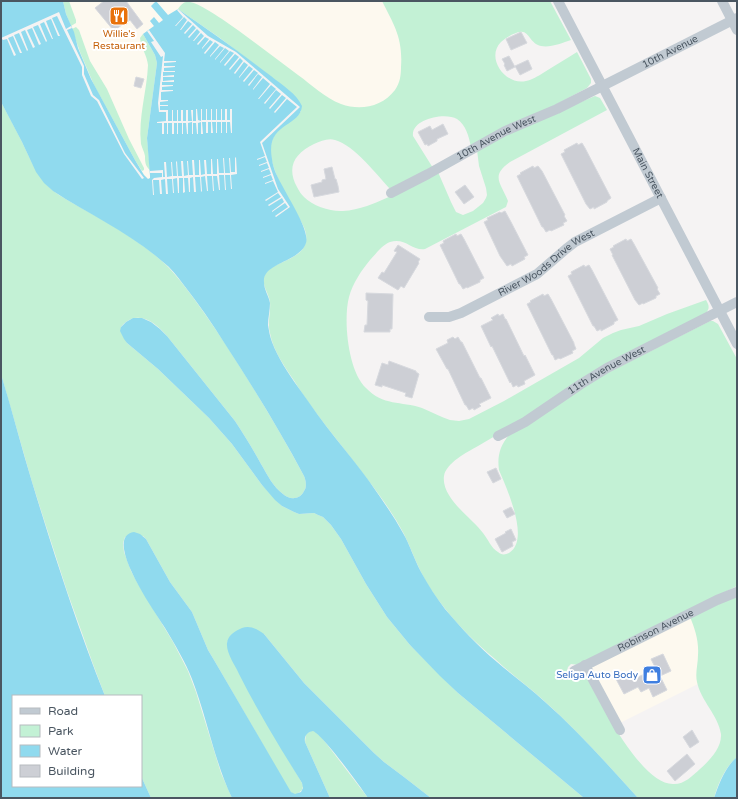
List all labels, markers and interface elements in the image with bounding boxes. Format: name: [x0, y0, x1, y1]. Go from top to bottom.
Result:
restaurant icon: Willie's Restaurant: [108, 5, 130, 27]
place label: Willie's Restaurant: [93, 28, 145, 52]
street label: 10th Avenue: [640, 33, 700, 71]
street label: 10th Avenue West: [454, 113, 538, 163]
street label: Main Street: [630, 146, 666, 200]
street label: River Woods Drive West: [496, 227, 597, 299]
street label: 11th Avenue West: [565, 344, 647, 397]
street label: Robinson Avenue: [615, 606, 696, 654]
shop icon: Seliga Auto Body: [641, 664, 663, 686]
place label: Seliga Auto Body: [556, 669, 639, 681]
legend: [12, 695, 142, 787]
text: Road: [48, 704, 78, 718]
text: Park: [48, 724, 74, 738]
text: Water: [48, 744, 83, 758]
text: Building: [48, 764, 95, 778]

